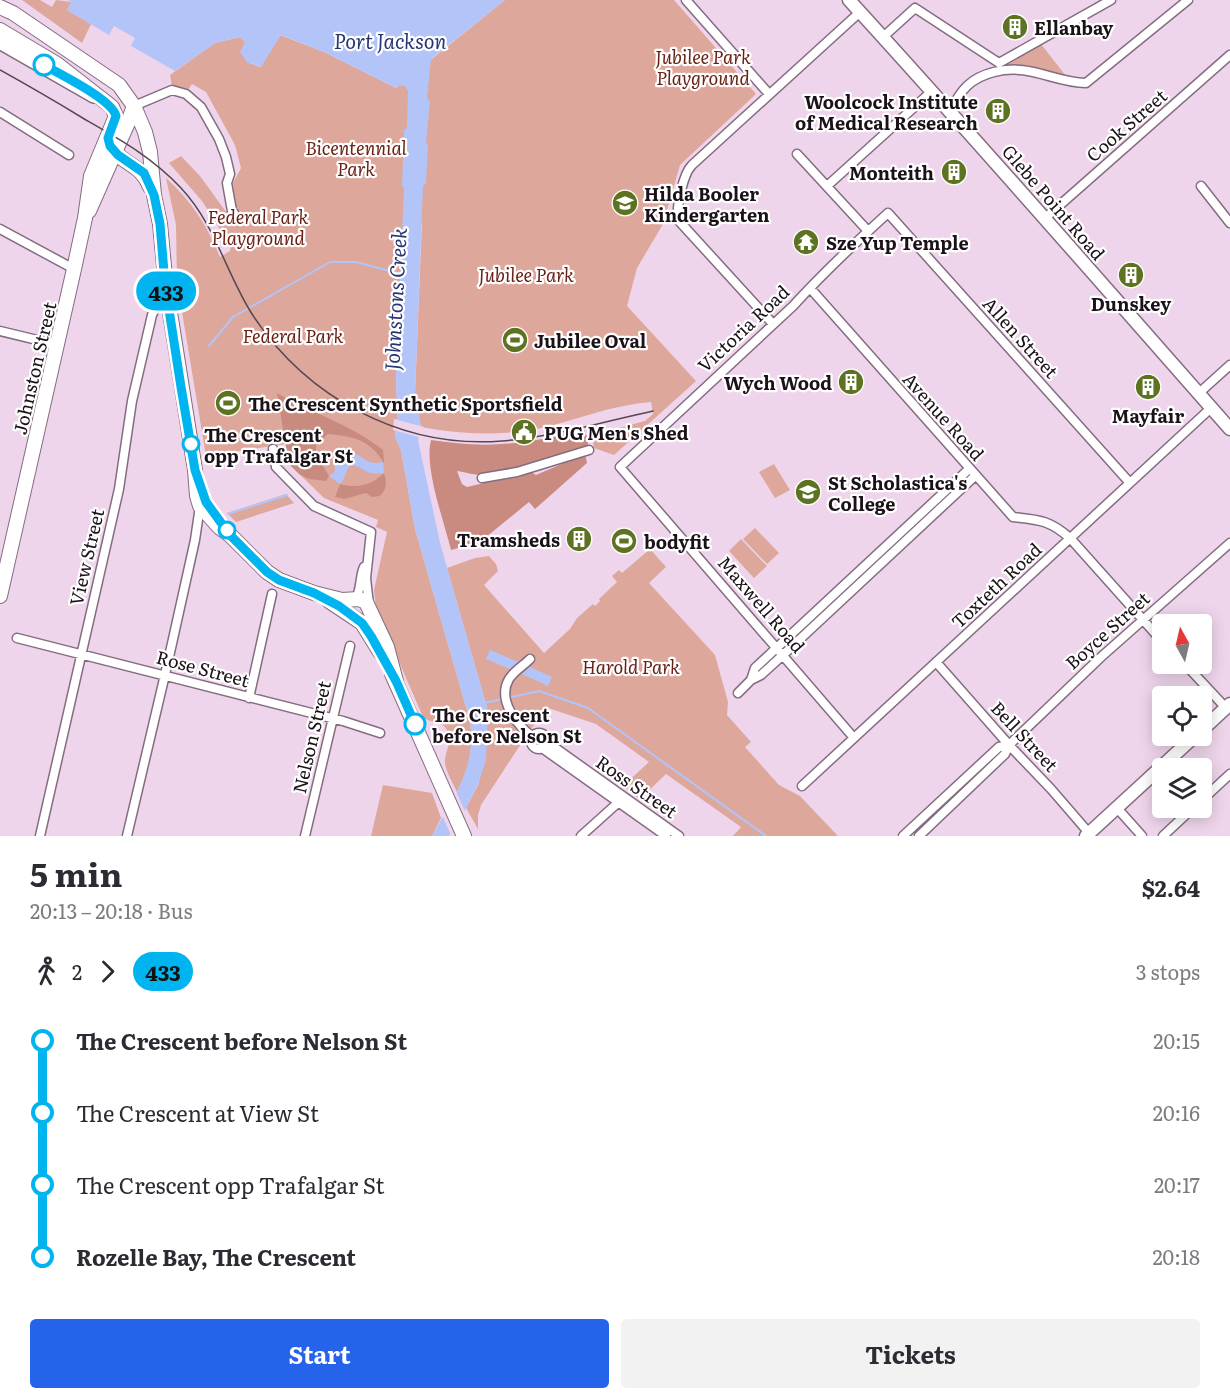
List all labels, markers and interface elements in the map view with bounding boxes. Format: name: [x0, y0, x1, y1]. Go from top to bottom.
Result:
building icon: Ellanbay: [1000, 12, 1030, 42]
place label: Ellanbay: [1034, 14, 1113, 41]
water label: Port Jackson: [334, 25, 446, 55]
park label: Jubilee Park Playground: [655, 43, 751, 91]
unlabelled marker: [33, 54, 55, 76]
street label: Cook Street: [1080, 82, 1173, 168]
place label: Woolcock Institute of Medical Research: [795, 88, 978, 136]
building icon: Woolcock Institute of Medical Research: [983, 96, 1013, 126]
park label: Bicentennial Park: [305, 134, 408, 182]
street label: Glebe Point Road: [996, 138, 1112, 266]
building icon: Monteith: [939, 157, 969, 187]
place label: Monteith: [849, 159, 934, 186]
place label: Hilda Booler Kindergarten: [644, 180, 770, 228]
school or university icon: Hilda Booler Kindergarten: [610, 188, 640, 218]
park label: Federal Park Playground: [208, 203, 309, 251]
water label: Johnstons Creek: [375, 227, 413, 371]
temple icon: Sze Yup Temple: [791, 227, 821, 257]
place label: Sze Yup Temple: [826, 229, 969, 256]
building icon: Dunskey: [1116, 260, 1146, 290]
park label: Jubilee Park: [478, 261, 574, 288]
line badge: 433: [132, 272, 201, 310]
text: 433: [148, 276, 184, 307]
street label: Victoria Road: [691, 278, 795, 378]
street label: Allen Street: [977, 290, 1065, 384]
place label: Dunskey: [1091, 290, 1171, 317]
street label: Johnston Street: [6, 298, 63, 437]
park label: Federal Park: [243, 322, 344, 349]
sports icon: Jubilee Oval: [500, 325, 530, 355]
place label: Jubilee Oval: [534, 327, 647, 354]
street label: Avenue Road: [897, 366, 991, 466]
building icon: Wych Wood: [836, 367, 866, 397]
place label: Wych Wood: [724, 369, 832, 396]
building icon: Mayfair: [1133, 372, 1163, 402]
sports icon: The Crescent Synthetic Sportsfield: [213, 388, 243, 418]
place label: The Crescent Synthetic Sportsfield: [248, 390, 563, 417]
place label: Mayfair: [1112, 402, 1184, 429]
public building icon: PUG Men's Shed: [509, 417, 539, 447]
place label: PUG Men's Shed: [544, 419, 689, 446]
place label: The Crescent opp Trafalgar St: [204, 421, 353, 469]
marker: The Crescent opp Trafalgar St: [182, 435, 200, 453]
place label: St Scholastica's College: [828, 469, 967, 517]
school or university icon: St Scholastica's College: [793, 477, 823, 507]
street label: View Street: [62, 505, 110, 608]
unlabelled marker: [218, 521, 236, 539]
building icon: Tramsheds: [564, 524, 594, 554]
place label: Tramsheds: [457, 526, 560, 553]
sports icon: bodyfit: [609, 526, 639, 556]
place label: bodyfit: [644, 528, 710, 555]
street label: Toxteth Road: [945, 536, 1047, 634]
street label: Maxwell Road: [712, 549, 812, 659]
street label: Boyce Street: [1059, 584, 1156, 675]
north arrow: [1152, 614, 1212, 674]
map controls: [1152, 614, 1212, 818]
street label: Rose Street: [153, 643, 253, 694]
park label: Harold Park: [582, 653, 680, 680]
street label: Nelson Street: [285, 677, 337, 796]
button: locate: [1152, 686, 1212, 746]
street label: Bell Street: [985, 695, 1065, 778]
place label: The Crescent before Nelson St: [432, 701, 582, 749]
marker: The Crescent before Nelson St: [404, 713, 426, 735]
street label: Ross Street: [591, 748, 684, 824]
button: layers: [1152, 758, 1212, 818]
text: 5 min: [30, 848, 122, 897]
text: $2.64: [1142, 871, 1200, 904]
text: 20:13 – 20:18 · Bus: [30, 895, 192, 925]
icon: walk: [30, 955, 63, 988]
icon: forward: [91, 955, 124, 988]
text: 2: [72, 956, 82, 986]
text: 433: [145, 956, 181, 987]
text: 3 stops: [1136, 956, 1200, 986]
text: The Crescent before Nelson St: [76, 1024, 407, 1057]
text: 20:15: [1153, 1025, 1200, 1055]
text: The Crescent at View St: [76, 1096, 319, 1129]
text: 20:16: [1153, 1097, 1200, 1127]
text: The Crescent opp Trafalgar St: [76, 1168, 385, 1201]
text: 20:17: [1154, 1169, 1200, 1199]
text: Rozelle Bay, The Crescent: [76, 1240, 356, 1273]
text: 20:18: [1152, 1241, 1200, 1271]
button: Start: [30, 1319, 609, 1388]
button: Tickets: [621, 1319, 1200, 1388]

